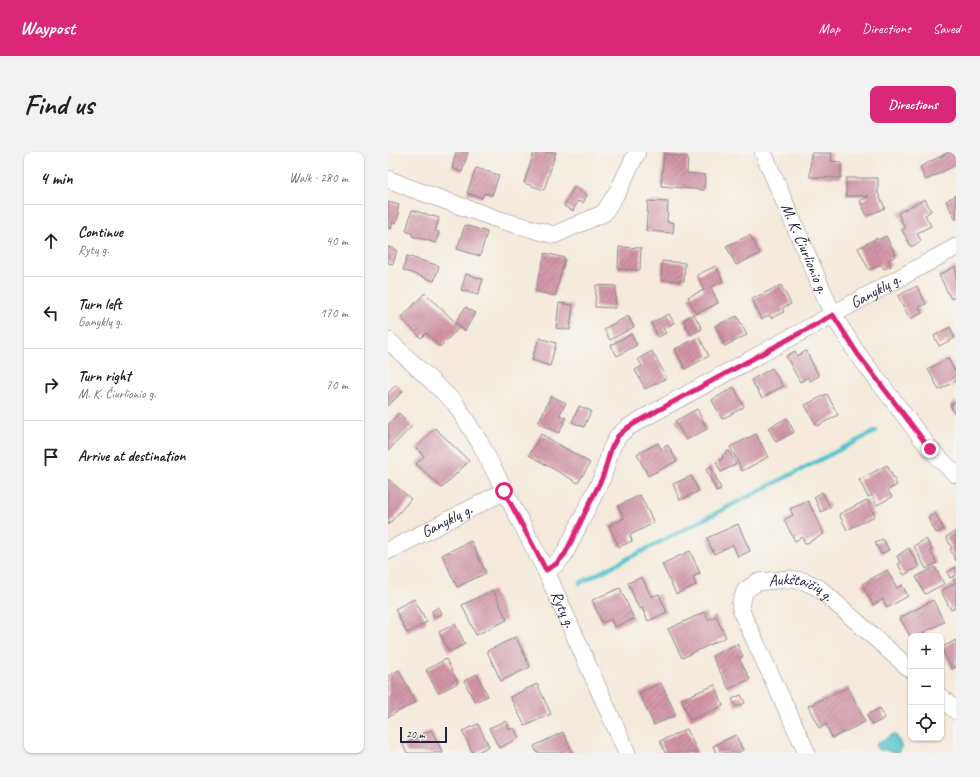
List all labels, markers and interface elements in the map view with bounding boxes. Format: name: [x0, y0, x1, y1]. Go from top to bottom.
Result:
text: Waypost: [20, 16, 75, 40]
text: Map: [819, 20, 840, 37]
text: Directions: [862, 20, 911, 37]
text: Saved: [933, 20, 960, 37]
button: Directions: [870, 86, 956, 123]
text: Find us: [24, 87, 94, 122]
text: 4 min: [40, 168, 73, 189]
text: Walk · 280 m: [289, 170, 348, 186]
street label: M. K. Čiurlionio g.: [776, 200, 833, 297]
text: Continue: [78, 223, 123, 242]
icon: ahead: [40, 230, 62, 252]
text: 40 m: [326, 233, 348, 249]
text: Rytų g.: [78, 242, 109, 258]
street label: Ganyklų g.: [847, 269, 905, 313]
text: Turn left: [78, 295, 121, 314]
icon: left: [40, 302, 62, 324]
text: 170 m: [320, 305, 348, 321]
text: Ganyklų g.: [78, 314, 122, 330]
text: Turn right: [78, 367, 131, 386]
icon: right: [40, 374, 62, 396]
text: 70 m: [326, 377, 348, 393]
text: M. K. Čiurlionio g.: [78, 386, 156, 402]
route end: [921, 440, 939, 458]
icon: arrive: [40, 446, 62, 468]
text: Arrive at destination: [78, 447, 185, 466]
route start: [495, 482, 513, 500]
street label: Ganyklų g.: [418, 499, 476, 542]
street label: Aukštaičių g.: [768, 569, 838, 606]
street label: Rytų g.: [546, 588, 580, 632]
map controls: [908, 633, 944, 741]
button: +: [908, 633, 944, 669]
button: −: [908, 669, 944, 705]
button: locate: [908, 705, 944, 741]
scale bar: [400, 725, 447, 744]
text: 20 m: [406, 727, 425, 741]

